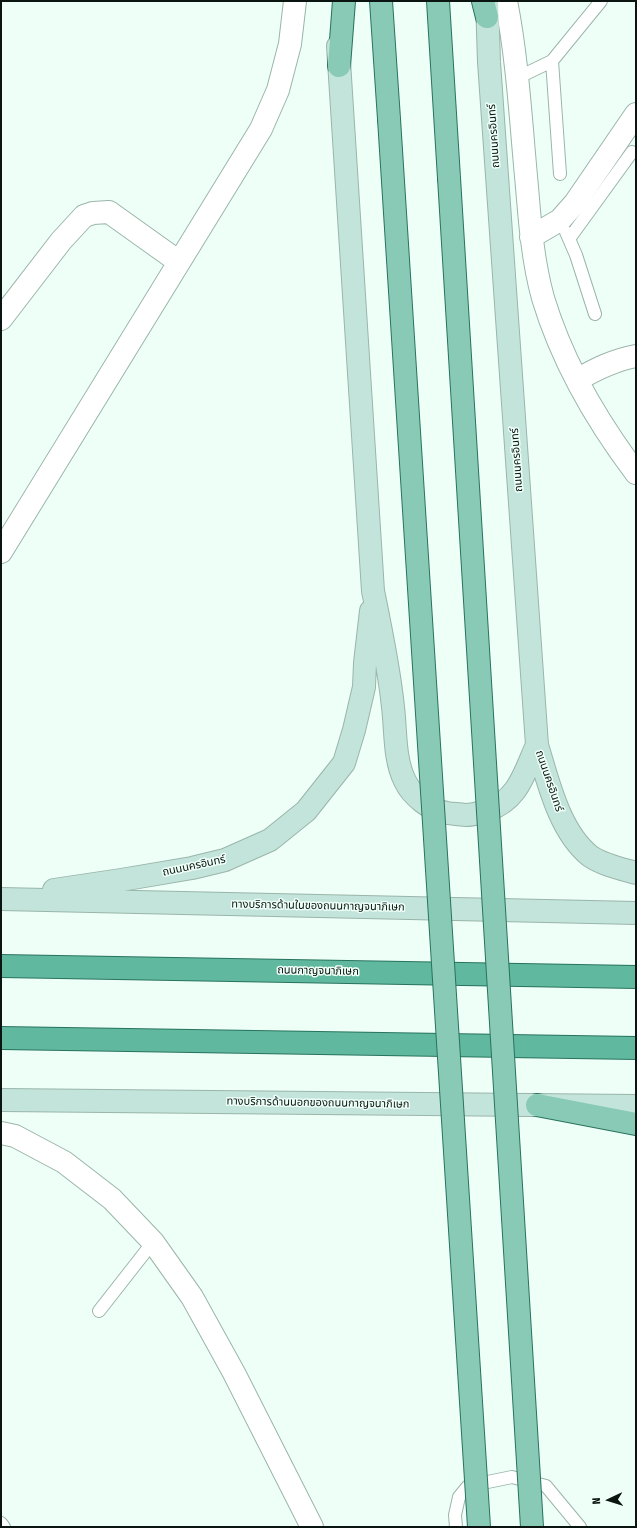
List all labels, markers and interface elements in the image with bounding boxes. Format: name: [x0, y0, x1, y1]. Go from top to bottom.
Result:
street label: ถนนนครอินทร์: [485, 104, 503, 168]
street label: ถนนนครอินทร์: [508, 428, 526, 492]
street label: ถนนนครอินทร์: [532, 749, 566, 813]
street label: ถนนนครอินทร์: [161, 853, 227, 879]
street label: ทางบริการด้านในของถนนกาญจนาภิเษก: [231, 898, 405, 914]
street label: ถนนกาญจนาภิเษก: [277, 964, 359, 978]
street label: ทางบริการด้านนอกของถนนกาญจนาภิเษก: [226, 1095, 410, 1111]
north arrow: [589, 1480, 629, 1520]
text: N: [590, 1497, 603, 1505]

